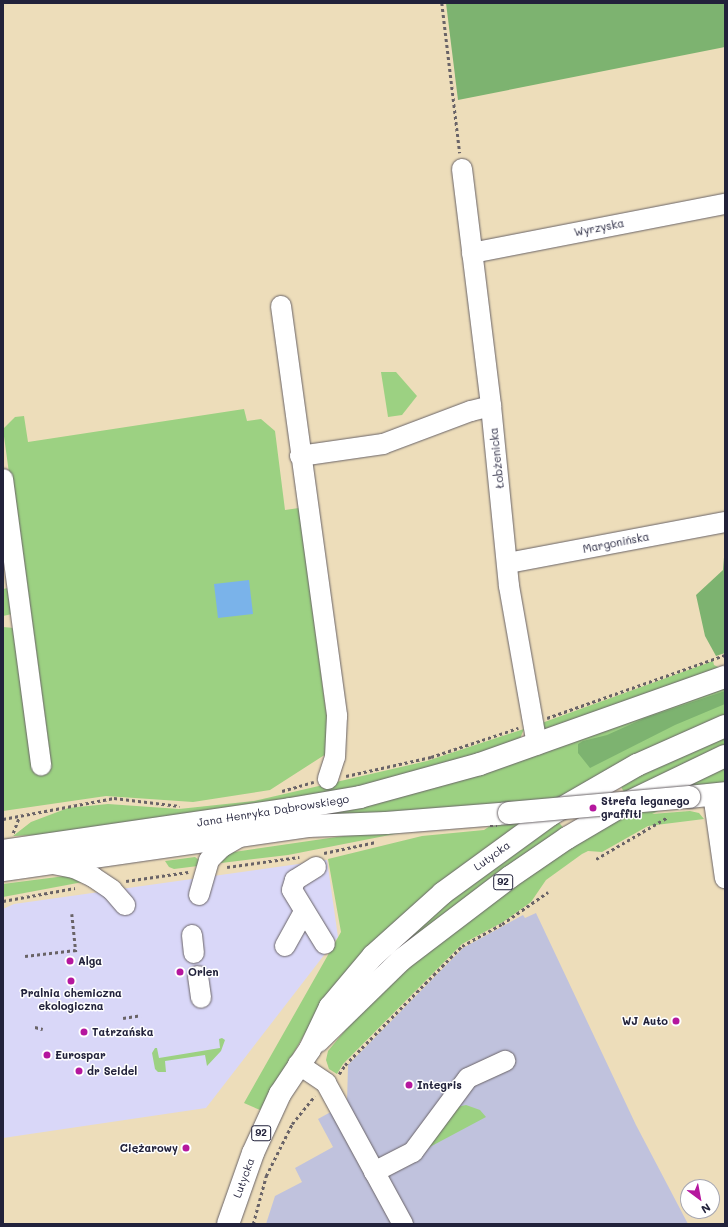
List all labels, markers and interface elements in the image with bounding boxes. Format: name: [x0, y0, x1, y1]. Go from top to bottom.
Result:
street label: Wyrzyska: [573, 217, 625, 239]
street label: Łobżenicka: [487, 427, 507, 489]
street label: Margonińska: [582, 530, 650, 556]
street label: Jana Henryka Dąbrowskiego: [196, 792, 350, 830]
place label: Strefa leganego graffiti: [601, 795, 689, 821]
marker: Strefa leganego graffiti: [588, 803, 598, 813]
street label: Lutycka: [471, 838, 513, 874]
road number: 92: [493, 874, 513, 890]
place label: Alga: [78, 954, 102, 968]
marker: Alga: [65, 956, 75, 966]
place label: Orlen: [188, 965, 219, 979]
marker: Orlen: [175, 967, 185, 977]
marker: Pralnia chemiczna ekologiczna: [66, 976, 76, 986]
place label: Pralnia chemiczna ekologiczna: [20, 987, 122, 1013]
place label: WJ Auto: [622, 1014, 668, 1028]
marker: WJ Auto: [671, 1016, 681, 1026]
place label: Tatrzańska: [92, 1025, 153, 1039]
marker: Tatrzańska: [79, 1027, 89, 1037]
place label: Eurospar: [55, 1048, 106, 1062]
marker: Eurospar: [42, 1050, 52, 1060]
place label: dr Seidel: [87, 1064, 137, 1078]
marker: dr Seidel: [74, 1066, 84, 1076]
place label: Integris: [417, 1078, 462, 1092]
marker: Integris: [404, 1080, 414, 1090]
road number: 92: [251, 1125, 271, 1141]
place label: Ciężarowy: [120, 1141, 178, 1155]
marker: Ciężarowy: [181, 1143, 191, 1153]
street label: Lutycka: [231, 1156, 257, 1200]
north arrow: [680, 1179, 720, 1219]
text: N: [699, 1200, 714, 1217]

